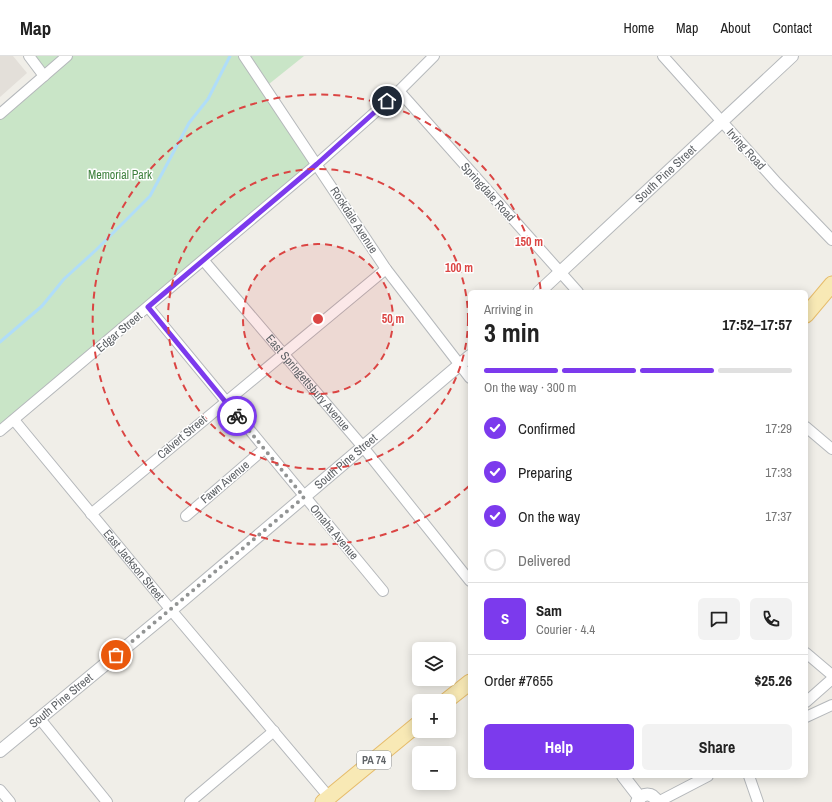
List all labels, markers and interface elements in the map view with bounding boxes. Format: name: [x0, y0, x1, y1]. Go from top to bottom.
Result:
text: Map: [20, 15, 51, 41]
text: Home: [623, 19, 654, 37]
text: Map: [676, 19, 698, 37]
text: About: [720, 19, 750, 37]
text: Contact: [772, 19, 812, 37]
pin: [370, 84, 404, 118]
icon: home: [376, 90, 398, 112]
street label: Irving Road: [723, 125, 769, 173]
street label: South Pine Street: [632, 141, 700, 206]
street label: Springdale Road: [457, 159, 519, 225]
park label: Memorial Park: [88, 167, 152, 183]
street label: Rockdale Avenue: [326, 184, 382, 256]
text: 150 m: [515, 234, 543, 250]
text: 100 m: [445, 260, 473, 276]
text: Arriving in: [484, 301, 533, 318]
street label: Edgar Street: [93, 308, 146, 356]
text: 50 m: [382, 311, 404, 327]
centre of rings: [311, 312, 325, 326]
text: 17:52–17:57: [722, 314, 792, 335]
text: 3 min: [484, 315, 540, 350]
street label: East Springettsbury Avenue: [262, 331, 354, 434]
text: On the way · 300 m: [484, 379, 576, 396]
courier: [217, 396, 257, 436]
icon: bike: [226, 405, 248, 427]
street label: Calvert Street: [154, 411, 210, 462]
icon: check: [484, 417, 506, 439]
text: Confirmed: [518, 418, 575, 439]
text: 17:29: [765, 420, 792, 437]
street label: South Pine Street: [311, 430, 381, 493]
street label: Fawn Avenue: [197, 457, 253, 507]
icon: check: [484, 461, 506, 483]
text: Preparing: [518, 462, 572, 483]
text: 17:33: [765, 464, 792, 481]
street label: Omaha Avenue: [306, 501, 362, 563]
icon: check: [484, 505, 506, 527]
text: On the way: [518, 506, 580, 527]
text: 17:37: [765, 508, 792, 525]
street label: East Jackson Street: [100, 526, 168, 604]
text: Delivered: [518, 550, 571, 571]
button: chat: [698, 598, 740, 640]
button: phone: [750, 598, 792, 640]
text: Sam: [536, 600, 562, 621]
text: S: [501, 608, 509, 629]
text: Courier · 4.4: [536, 621, 595, 638]
pin: [99, 638, 133, 672]
map controls: [412, 642, 456, 790]
button: layers: [412, 642, 456, 686]
icon: bag: [105, 644, 127, 666]
street label: South Pine Street: [26, 670, 96, 732]
text: Order #7655: [484, 670, 553, 691]
text: $25.26: [754, 670, 792, 691]
button: +: [412, 694, 456, 738]
button: Help: [484, 724, 634, 770]
button: Share: [642, 724, 792, 770]
button: −: [412, 746, 456, 790]
road number: PA 74: [357, 751, 391, 769]

